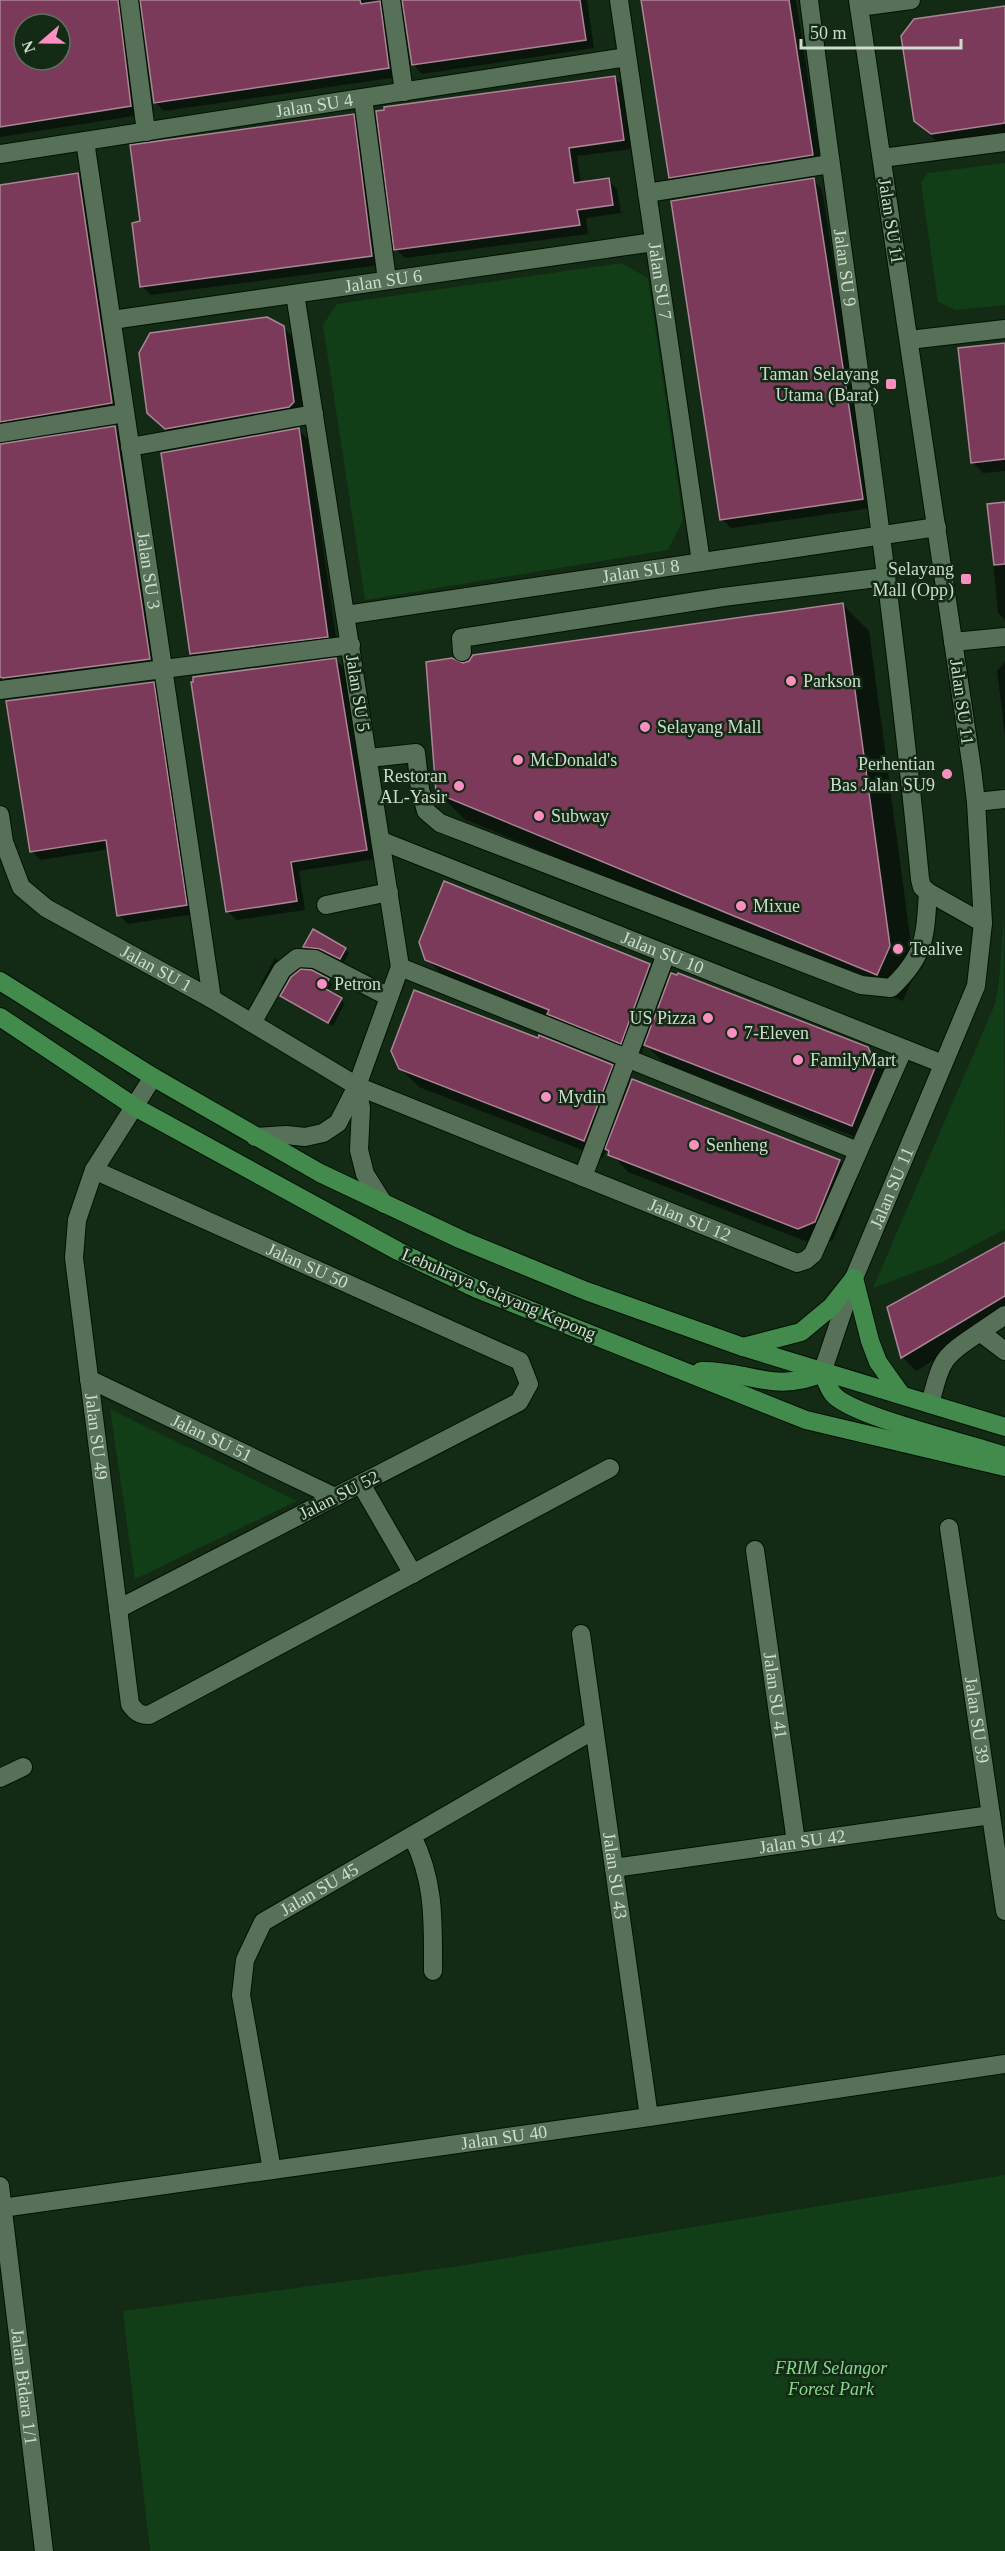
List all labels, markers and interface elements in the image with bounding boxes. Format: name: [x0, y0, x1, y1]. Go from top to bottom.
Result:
north arrow: [12, 12, 72, 72]
scale bar: [801, 12, 962, 50]
text: 50 m: [810, 23, 847, 43]
text: N: [18, 38, 38, 55]
street label: Jalan SU 4: [274, 90, 354, 121]
street label: Jalan SU 11: [874, 177, 908, 265]
street label: Jalan SU 9: [830, 228, 860, 308]
street label: Jalan SU 7: [644, 241, 676, 321]
street label: Jalan SU 6: [343, 266, 423, 296]
place label: Taman Selayang Utama (Barat): [760, 364, 879, 406]
marker: Taman Selayang Utama (Barat): [884, 377, 898, 391]
street label: Jalan SU 3: [133, 530, 164, 610]
street label: Jalan SU 8: [601, 555, 681, 587]
place label: Selayang Mall (Opp): [873, 559, 954, 601]
marker: Selayang Mall (Opp): [959, 572, 973, 586]
street label: Jalan SU 5: [342, 653, 374, 733]
street label: Jalan SU 11: [946, 658, 978, 746]
place label: Parkson: [803, 671, 861, 691]
marker: Parkson: [784, 674, 798, 688]
place label: Selayang Mall: [657, 717, 761, 737]
marker: Selayang Mall: [638, 720, 652, 734]
place label: McDonald's: [530, 750, 617, 770]
marker: McDonald's: [511, 753, 525, 767]
place label: Perhentian Bas Jalan SU9: [830, 754, 935, 795]
place label: Restoran AL-Yasir: [380, 766, 447, 807]
marker: Perhentian Bas Jalan SU9: [940, 767, 954, 781]
marker: Restoran AL-Yasir: [452, 779, 466, 793]
place label: Subway: [551, 806, 609, 826]
marker: Subway: [532, 809, 546, 823]
place label: Mixue: [753, 896, 800, 916]
marker: Mixue: [734, 899, 748, 913]
street label: Jalan SU 10: [619, 927, 707, 978]
place label: Tealive: [910, 939, 963, 959]
street label: Jalan SU 1: [117, 941, 195, 996]
marker: Tealive: [891, 942, 905, 956]
place label: Petron: [334, 974, 381, 994]
marker: Petron: [315, 977, 329, 991]
place label: US Pizza: [630, 1008, 696, 1028]
marker: US Pizza: [701, 1011, 715, 1025]
place label: 7-Eleven: [744, 1023, 809, 1043]
marker: 7-Eleven: [725, 1026, 739, 1040]
place label: FamilyMart: [810, 1050, 896, 1070]
marker: FamilyMart: [791, 1053, 805, 1067]
place label: Mydin: [558, 1087, 606, 1107]
marker: Mydin: [539, 1090, 553, 1104]
place label: Senheng: [706, 1135, 768, 1155]
marker: Senheng: [687, 1138, 701, 1152]
street label: Jalan SU 11: [866, 1144, 918, 1232]
street label: Jalan SU 12: [646, 1194, 734, 1245]
street label: Jalan SU 50: [264, 1239, 351, 1293]
street label: Lebuhraya Selayang Kepong: [399, 1244, 599, 1344]
street label: Jalan SU 49: [81, 1392, 112, 1481]
street label: Jalan SU 51: [168, 1410, 255, 1466]
street label: Jalan SU 52: [296, 1466, 382, 1524]
street label: Jalan SU 41: [759, 1651, 791, 1740]
street label: Jalan SU 39: [961, 1675, 993, 1764]
street label: Jalan SU 42: [758, 1826, 847, 1858]
street label: Jalan SU 43: [599, 1831, 631, 1920]
street label: Jalan SU 45: [277, 1859, 362, 1920]
street label: Jalan SU 40: [460, 2121, 549, 2153]
street label: Jalan Bidara 1/1: [7, 2327, 41, 2446]
park label: FRIM Selangor Forest Park: [774, 2358, 888, 2399]

